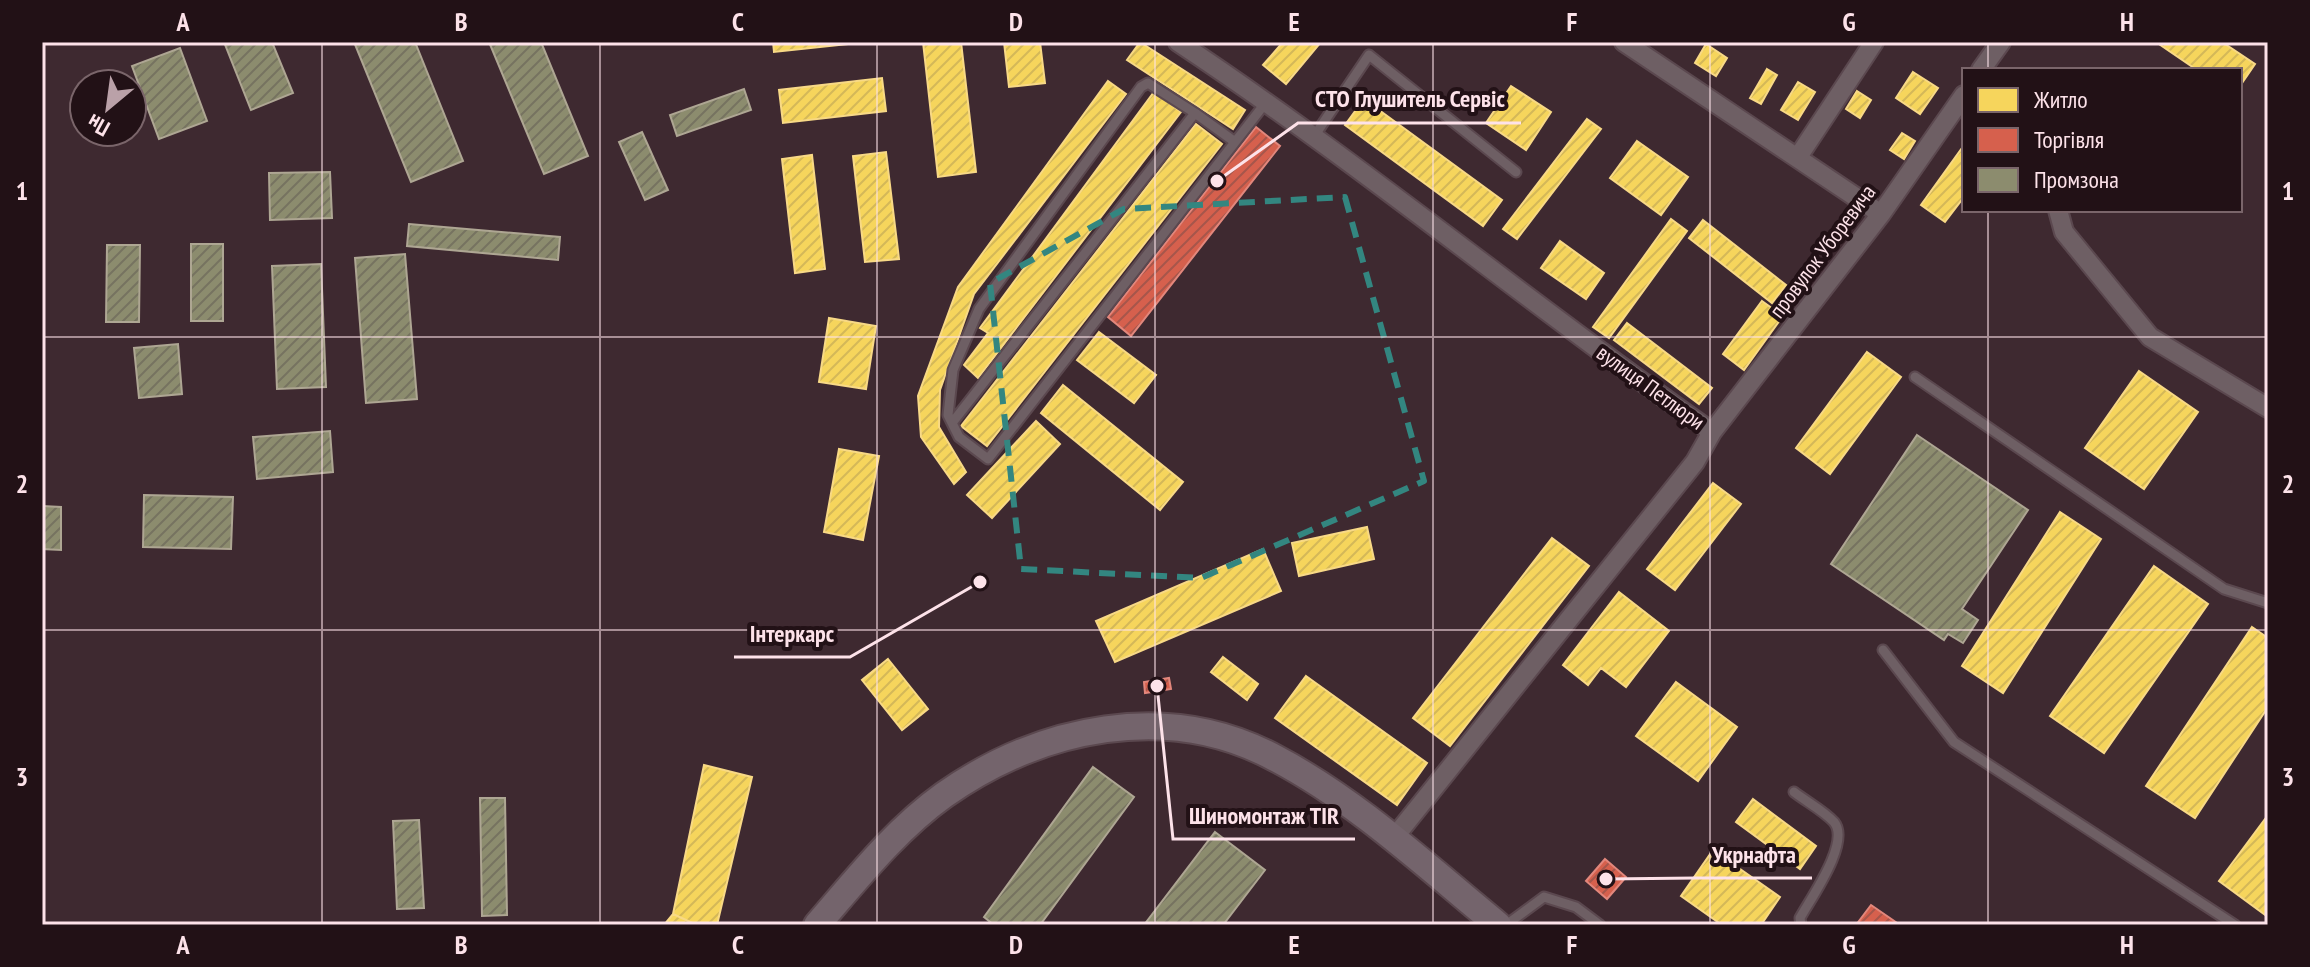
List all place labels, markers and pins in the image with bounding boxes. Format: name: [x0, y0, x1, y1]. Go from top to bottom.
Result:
callout: СТО Глушитель Сервіс: [1298, 75, 1521, 123]
callout: Інтеркарс: [734, 609, 850, 657]
callout: Шиномонтаж TIR: [1173, 791, 1355, 839]
callout: Укрнафта: [1696, 830, 1812, 878]

